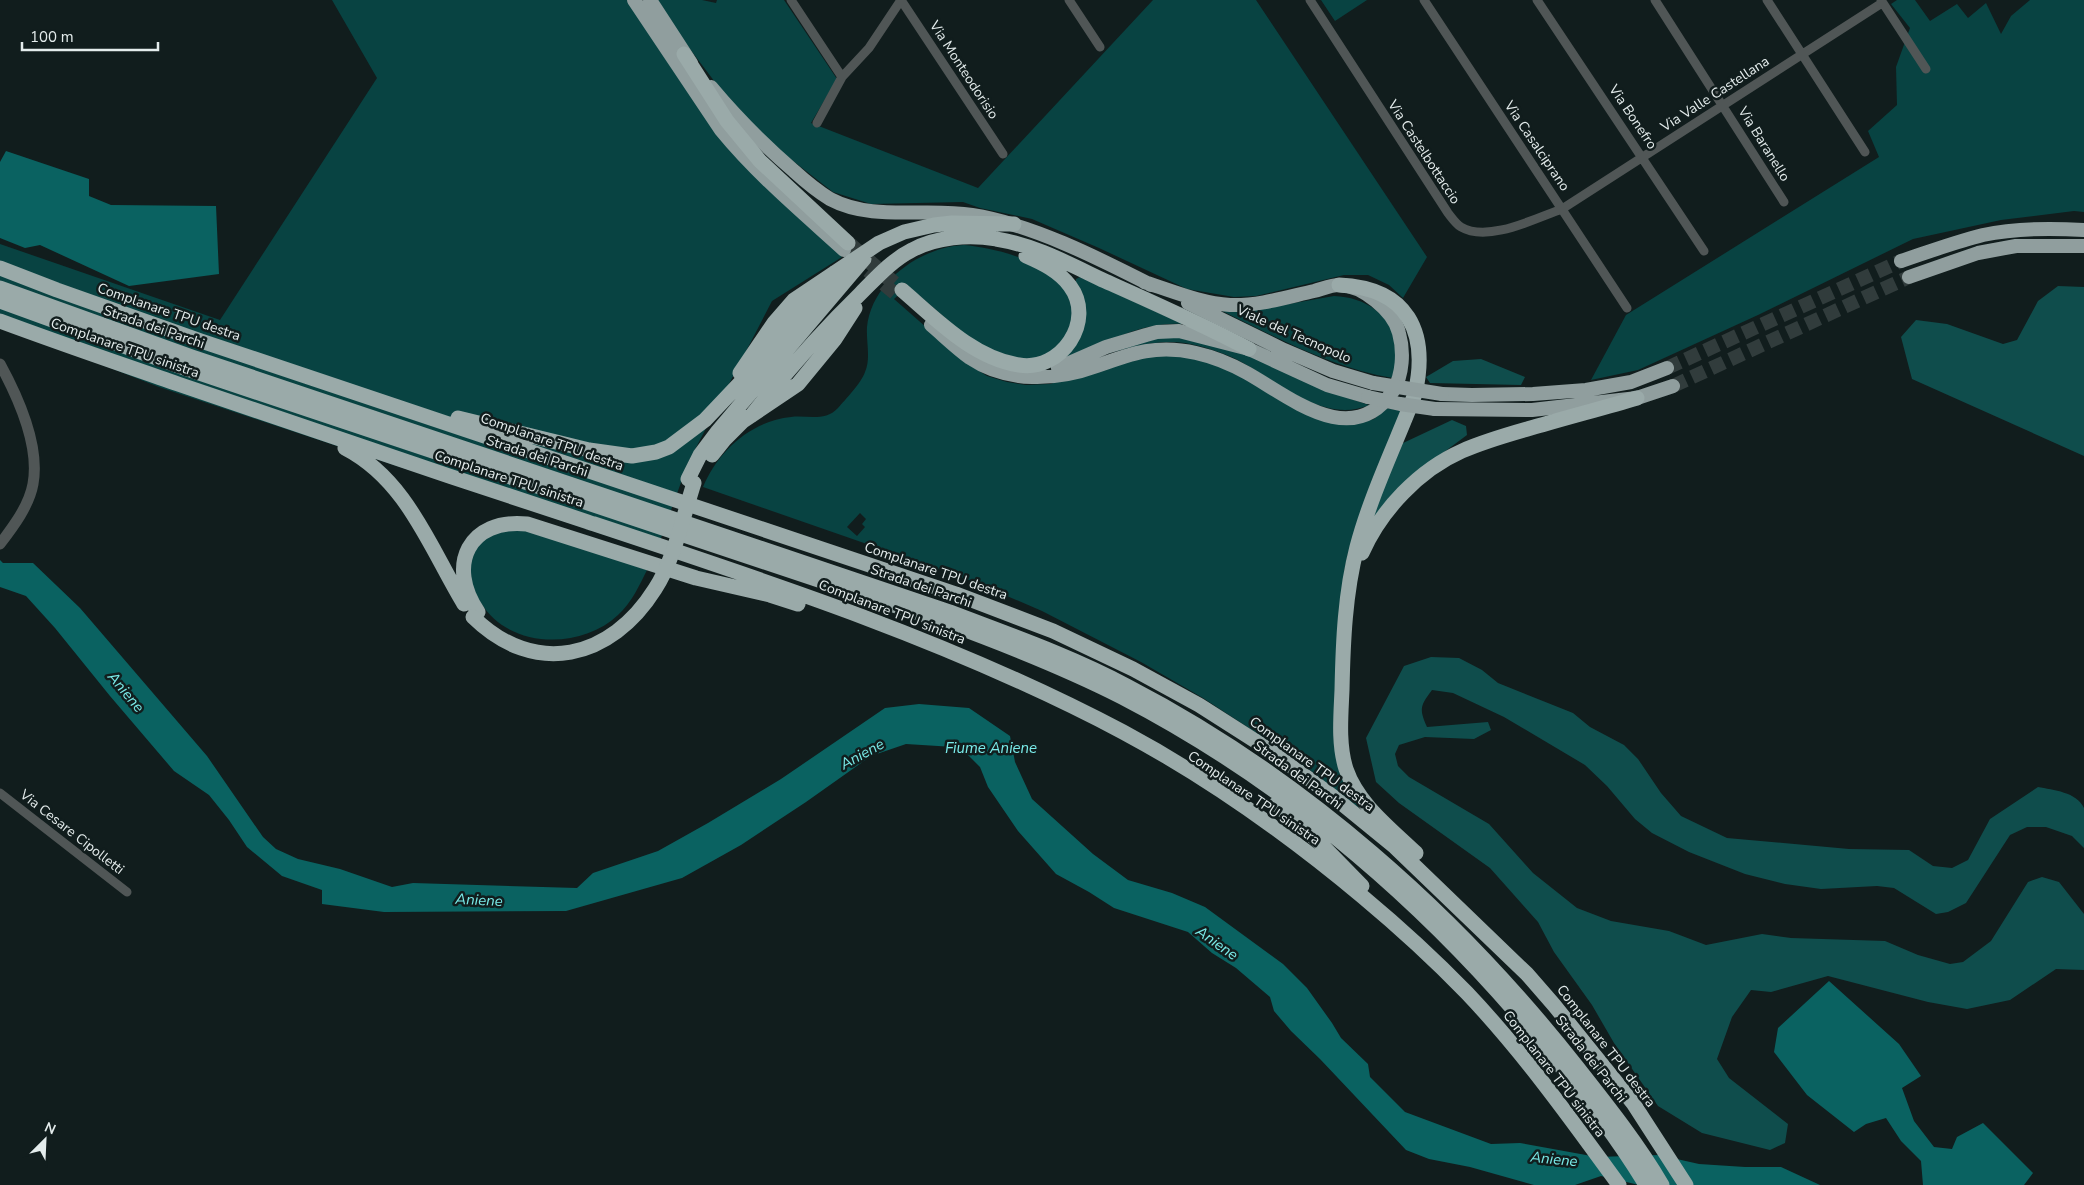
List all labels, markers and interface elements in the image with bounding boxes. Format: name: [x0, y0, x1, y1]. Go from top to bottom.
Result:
street label: Via Monteodorisio: [925, 16, 1003, 123]
scale bar: [22, 20, 159, 52]
text: 100 m: [30, 27, 74, 47]
street label: Via Valle Castellana: [1656, 52, 1773, 137]
street label: Via Bonefro: [1604, 80, 1662, 153]
street label: Via Castelbottaccio: [1383, 96, 1465, 208]
street label: Via Casalciprano: [1499, 96, 1574, 195]
street label: Via Baranello: [1733, 102, 1795, 185]
street label: Complanare TPU destra: [95, 279, 243, 345]
street label: Viale del Tecnopolo: [1233, 300, 1355, 368]
street label: Strada dei Parchi: [101, 301, 207, 353]
street label: Complanare TPU sinistra: [48, 314, 202, 382]
street label: Complanare TPU destra: [478, 409, 626, 475]
street label: Strada dei Parchi: [484, 431, 590, 481]
street label: Complanare TPU sinistra: [432, 446, 586, 512]
street label: Complanare TPU destra: [862, 538, 1010, 604]
street label: Strada dei Parchi: [868, 560, 974, 612]
street label: Complanare TPU sinistra: [816, 575, 968, 649]
water label: Aniene: [102, 667, 149, 717]
street label: Complanare TPU destra: [1246, 712, 1378, 816]
water label: Aniene: [836, 734, 888, 775]
street label: Strada dei Parchi: [1250, 736, 1346, 814]
water label: Fiume Aniene: [945, 738, 1037, 758]
street label: Complanare TPU sinistra: [1184, 747, 1324, 849]
street label: Via Cesare Cipolletti: [15, 785, 128, 879]
water label: Aniene: [454, 889, 503, 911]
water label: Aniene: [1191, 921, 1242, 965]
street label: Complanare TPU destra: [1552, 981, 1660, 1111]
street label: Complanare TPU sinistra: [1499, 1007, 1609, 1141]
street label: Strada dei Parchi: [1551, 1011, 1631, 1107]
north arrow: [20, 1115, 70, 1165]
text: N: [41, 1118, 59, 1139]
water label: Aniene: [1528, 1146, 1579, 1171]

